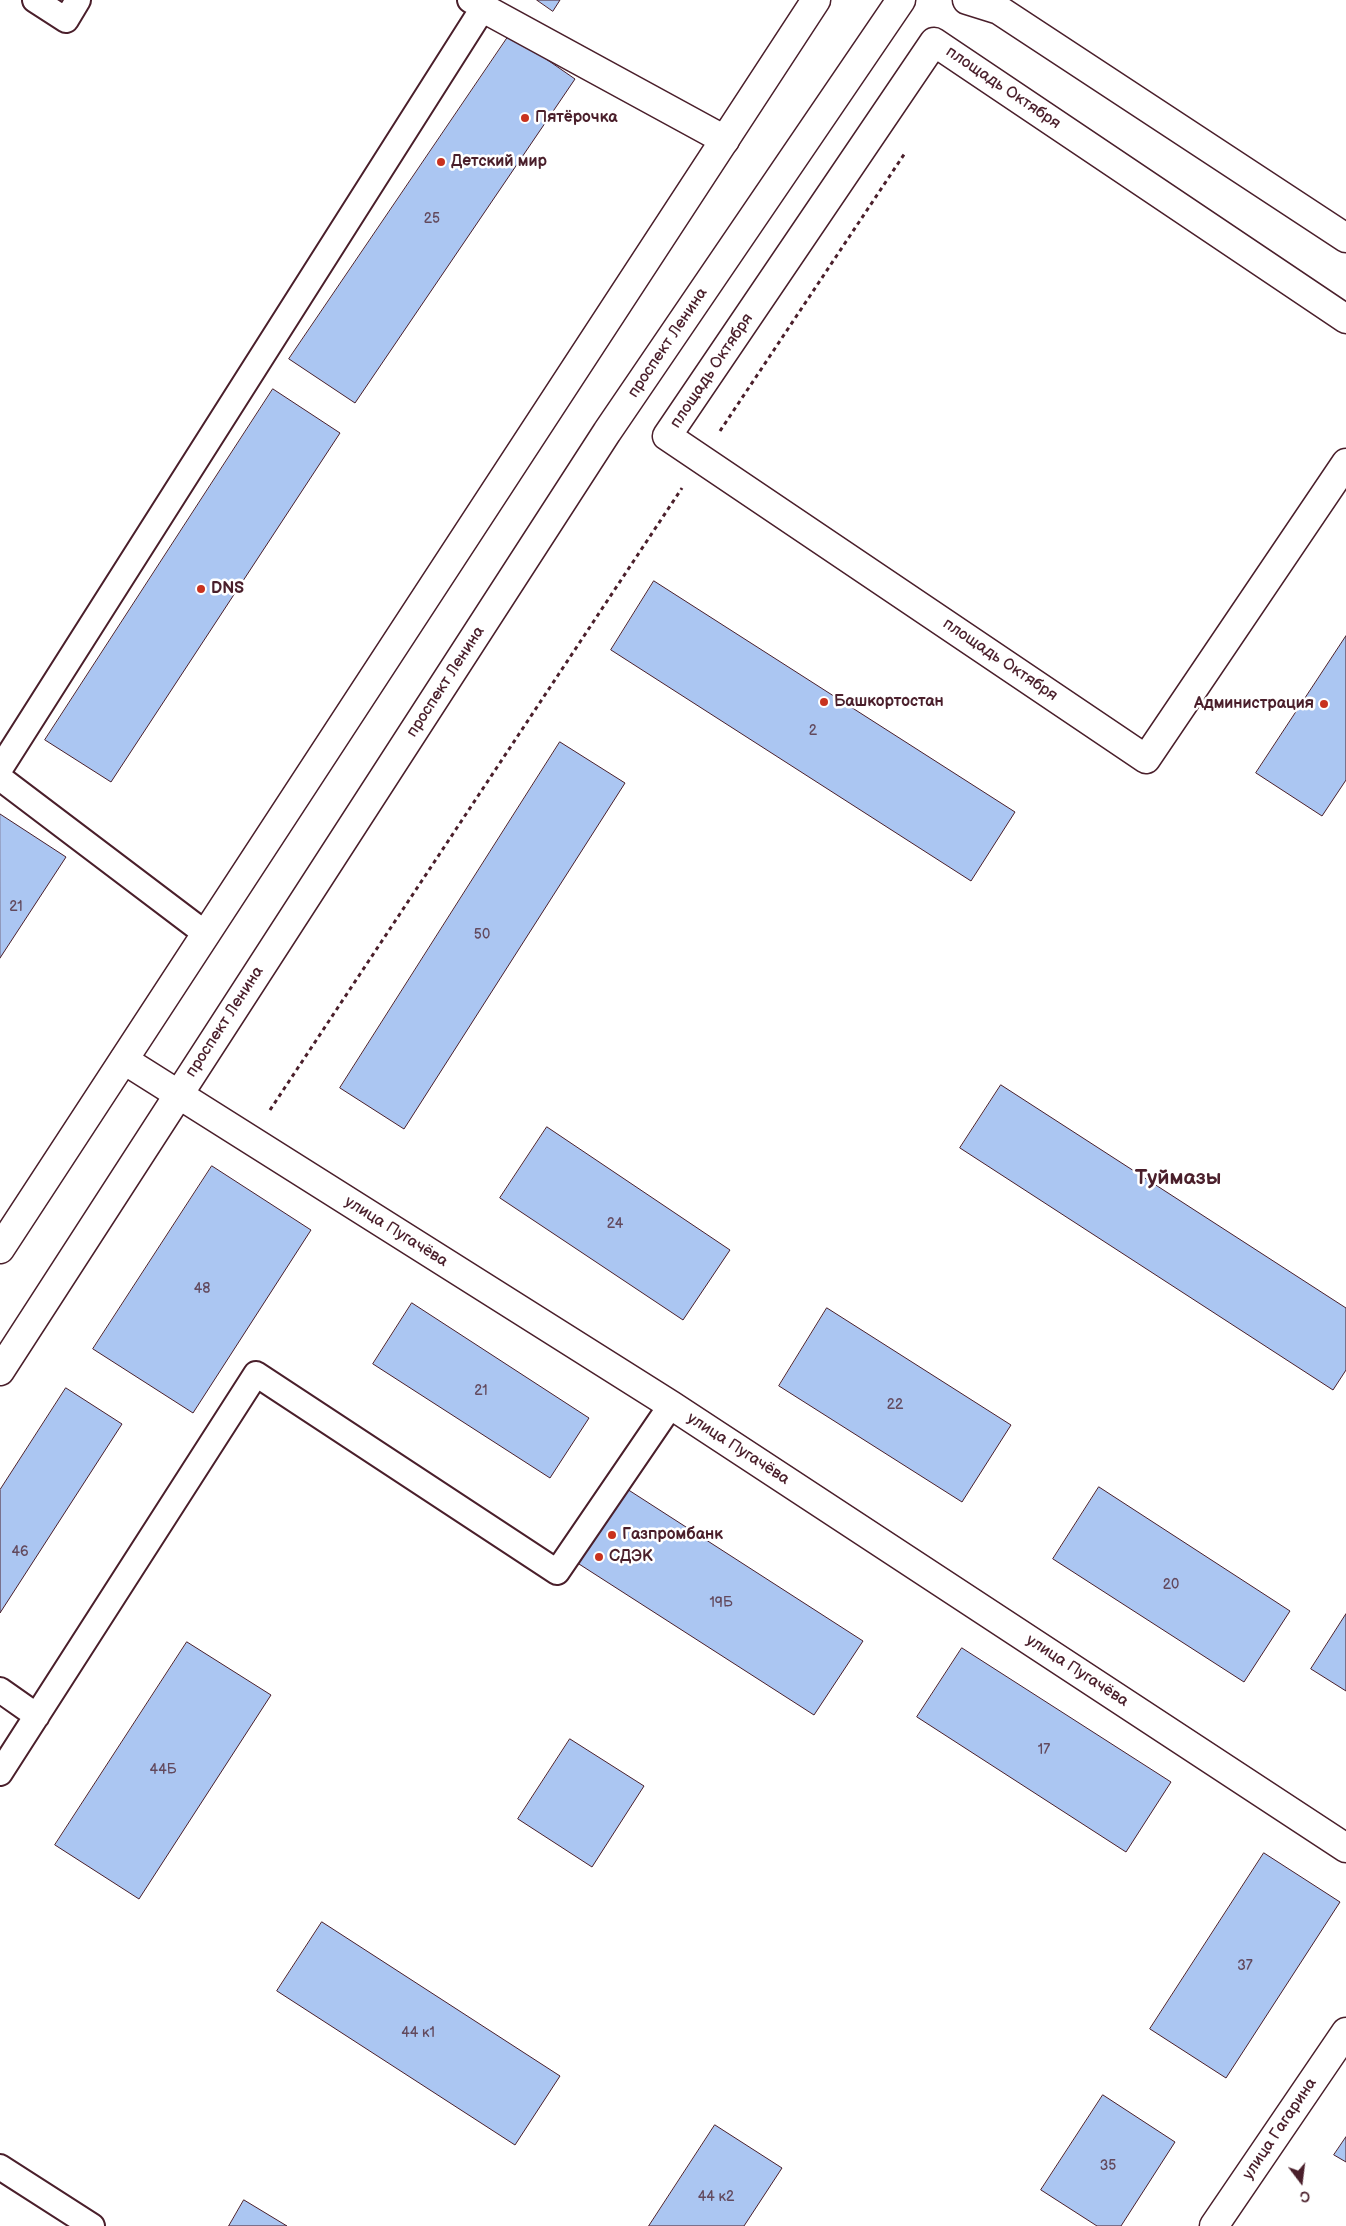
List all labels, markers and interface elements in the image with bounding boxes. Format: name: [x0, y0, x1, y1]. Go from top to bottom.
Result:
street label: площадь Октября: [942, 42, 1064, 134]
place label: Пятёрочка: [535, 108, 617, 128]
marker: Пятёрочка: [519, 112, 531, 124]
place label: Детский мир: [451, 152, 547, 172]
marker: Детский мир: [435, 156, 447, 168]
house number: 25: [424, 211, 440, 227]
street label: проспект Ленина: [624, 284, 712, 402]
street label: площадь Октября: [666, 310, 758, 432]
place label: DNS: [211, 579, 244, 599]
marker: DNS: [195, 583, 207, 595]
street label: площадь Октября: [939, 614, 1061, 706]
street label: проспект Ленина: [403, 623, 489, 741]
place label: Башкортостан: [834, 692, 944, 712]
place label: Администрация: [1194, 694, 1314, 714]
marker: Башкортостан: [818, 696, 830, 708]
marker: Администрация: [1318, 698, 1330, 710]
house number: 2: [809, 723, 817, 739]
house number: 21: [9, 899, 23, 915]
house number: 50: [474, 927, 490, 943]
street label: проспект Ленина: [182, 963, 268, 1081]
district label: Туймазы: [1135, 1166, 1221, 1192]
street label: улица Пугачёва: [341, 1193, 451, 1271]
house number: 24: [607, 1216, 623, 1232]
house number: 48: [194, 1281, 210, 1297]
house number: 21: [474, 1383, 488, 1399]
house number: 22: [887, 1397, 903, 1413]
street label: улица Пугачёва: [683, 1409, 793, 1489]
place label: Газпромбанк: [622, 1525, 723, 1545]
marker: Газпромбанк: [606, 1529, 618, 1541]
house number: 46: [11, 1544, 29, 1560]
place label: СДЭК: [609, 1547, 653, 1567]
marker: СДЭК: [593, 1551, 605, 1563]
house number: 20: [1163, 1577, 1179, 1593]
house number: 19Б: [709, 1595, 733, 1611]
street label: улица Пугачёва: [1022, 1631, 1132, 1711]
house number: 17: [1038, 1742, 1050, 1758]
house number: 44Б: [150, 1762, 176, 1778]
house number: 37: [1237, 1958, 1253, 1974]
house number: 44 к1: [401, 2025, 435, 2041]
street label: улица Гагарина: [1239, 2074, 1321, 2184]
north arrow: [1276, 2156, 1326, 2206]
house number: 35: [1100, 2158, 1116, 2174]
text: С: [1298, 2186, 1312, 2205]
house number: 44 к2: [698, 2189, 734, 2205]

